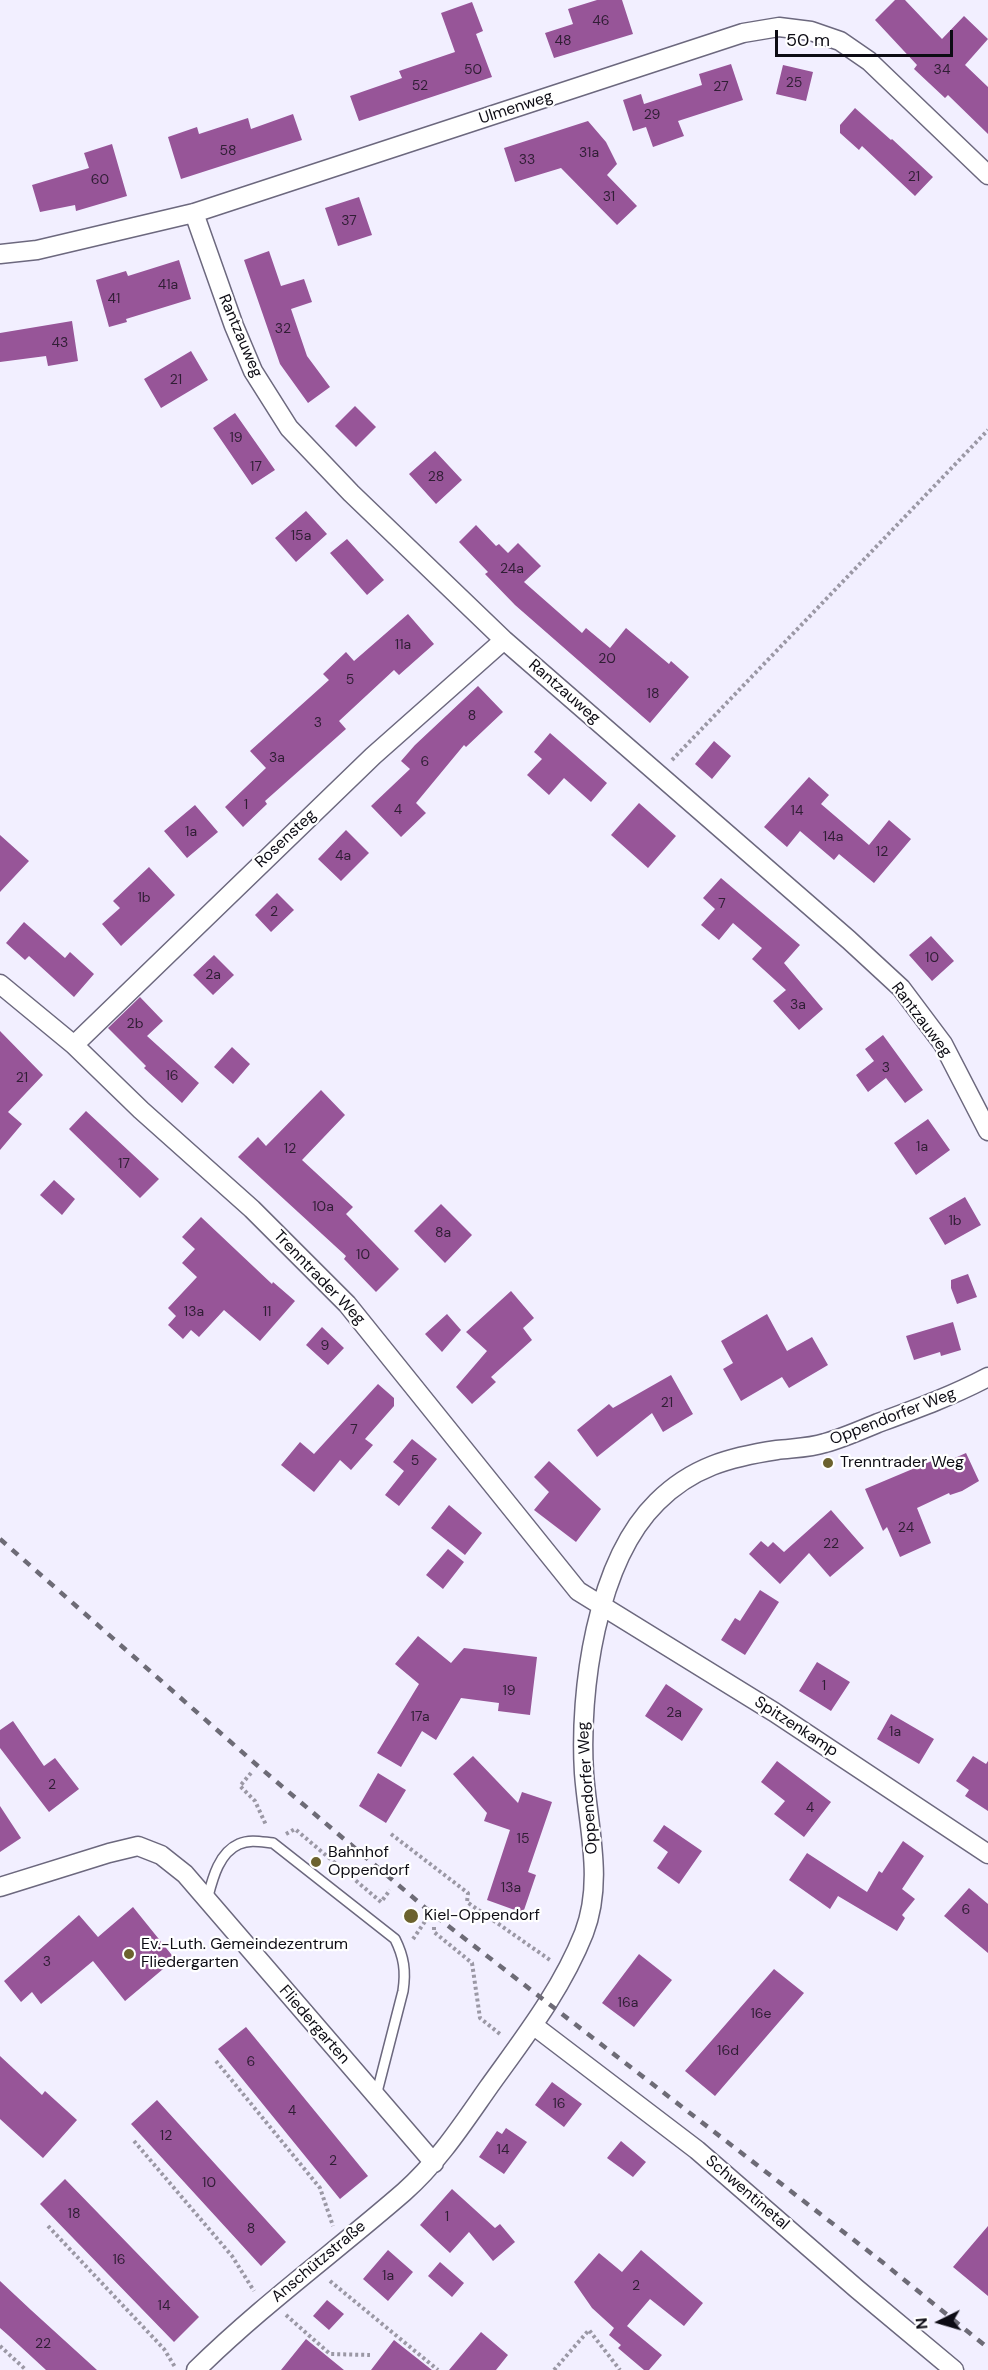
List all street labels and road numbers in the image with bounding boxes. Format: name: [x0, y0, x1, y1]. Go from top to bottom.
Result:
street label: Ulmenweg: [477, 87, 555, 129]
street label: Rantzauweg: [214, 292, 266, 380]
street label: Rantzauweg: [524, 656, 604, 728]
street label: Rosensteg: [251, 806, 321, 872]
street label: Rantzauweg: [887, 979, 955, 1061]
street label: Trenntrader Weg: [269, 1227, 369, 1329]
street label: Oppendorfer Weg: [827, 1384, 959, 1450]
street label: Spitzenkamp: [751, 1693, 841, 1761]
street label: Oppendorfer Weg: [574, 1721, 602, 1855]
street label: Fliedergarten: [275, 1982, 353, 2068]
street label: Schwentinetal: [701, 2151, 793, 2235]
street label: Anschützstraße: [268, 2217, 370, 2307]

